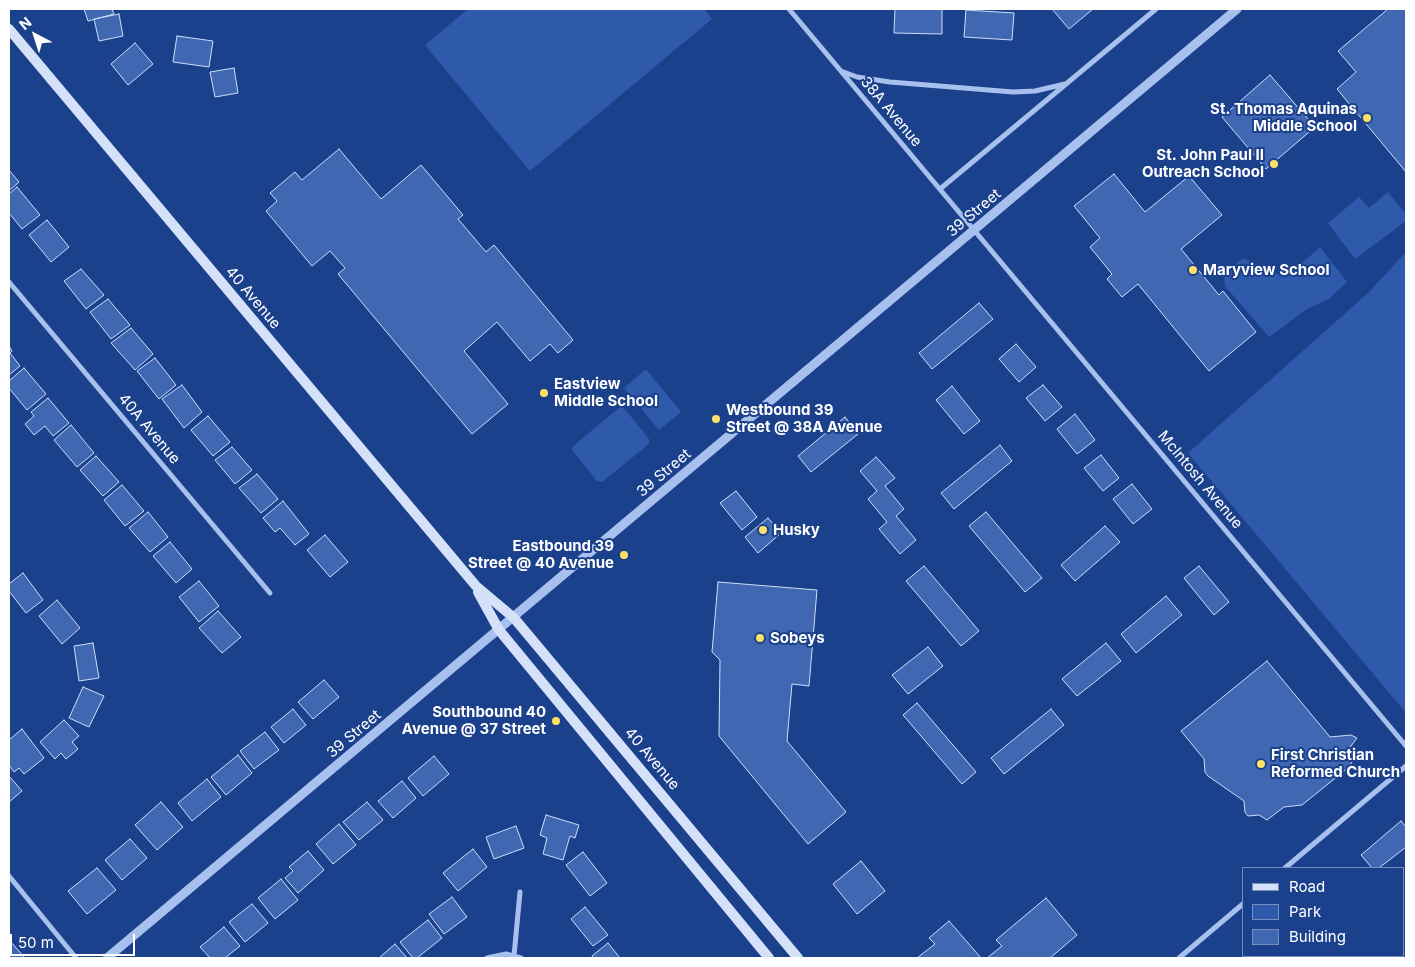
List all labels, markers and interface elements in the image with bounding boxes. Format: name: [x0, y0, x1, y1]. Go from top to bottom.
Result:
north arrow: [10, 10, 60, 60]
text: N: [15, 13, 35, 33]
street label: 38A Avenue: [857, 73, 925, 151]
place label: St. Thomas Aquinas Middle School: [1210, 100, 1357, 135]
marker: St. Thomas Aquinas Middle School: [1361, 112, 1373, 124]
place label: St. John Paul II Outreach School: [1142, 146, 1264, 181]
marker: St. John Paul II Outreach School: [1268, 158, 1280, 170]
street label: 39 Street: [943, 185, 1005, 241]
place label: Maryview School: [1203, 261, 1330, 279]
street label: 40 Avenue: [222, 263, 284, 333]
marker: Maryview School: [1187, 264, 1199, 276]
place label: Eastview Middle School: [554, 375, 658, 410]
marker: Eastview Middle School: [538, 387, 550, 399]
street label: 40A Avenue: [114, 390, 184, 468]
place label: Westbound 39 Street @ 38A Avenue: [726, 401, 882, 436]
marker: Westbound 39 Street @ 38A Avenue: [710, 413, 722, 425]
street label: McIntosh Avenue: [1154, 427, 1246, 533]
street label: 39 Street: [633, 445, 695, 501]
place label: Husky: [773, 521, 820, 539]
marker: Husky: [757, 524, 769, 536]
place label: Eastbound 39 Street @ 40 Avenue: [468, 537, 614, 572]
marker: Eastbound 39 Street @ 40 Avenue: [618, 549, 630, 561]
place label: Sobeys: [770, 629, 825, 647]
marker: Sobeys: [754, 632, 766, 644]
place label: Southbound 40 Avenue @ 37 Street: [402, 703, 546, 738]
street label: 39 Street: [323, 706, 385, 762]
marker: Southbound 40 Avenue @ 37 Street: [550, 715, 562, 727]
street label: 40 Avenue: [621, 724, 683, 794]
place label: First Christian Reformed Church: [1271, 746, 1400, 781]
marker: First Christian Reformed Church: [1255, 758, 1267, 770]
legend: [1242, 867, 1405, 957]
text: Road: [1289, 877, 1325, 896]
text: Park: [1289, 902, 1321, 921]
scale bar: [12, 924, 138, 956]
text: Building: [1289, 927, 1346, 946]
text: 50 m: [18, 933, 54, 952]

